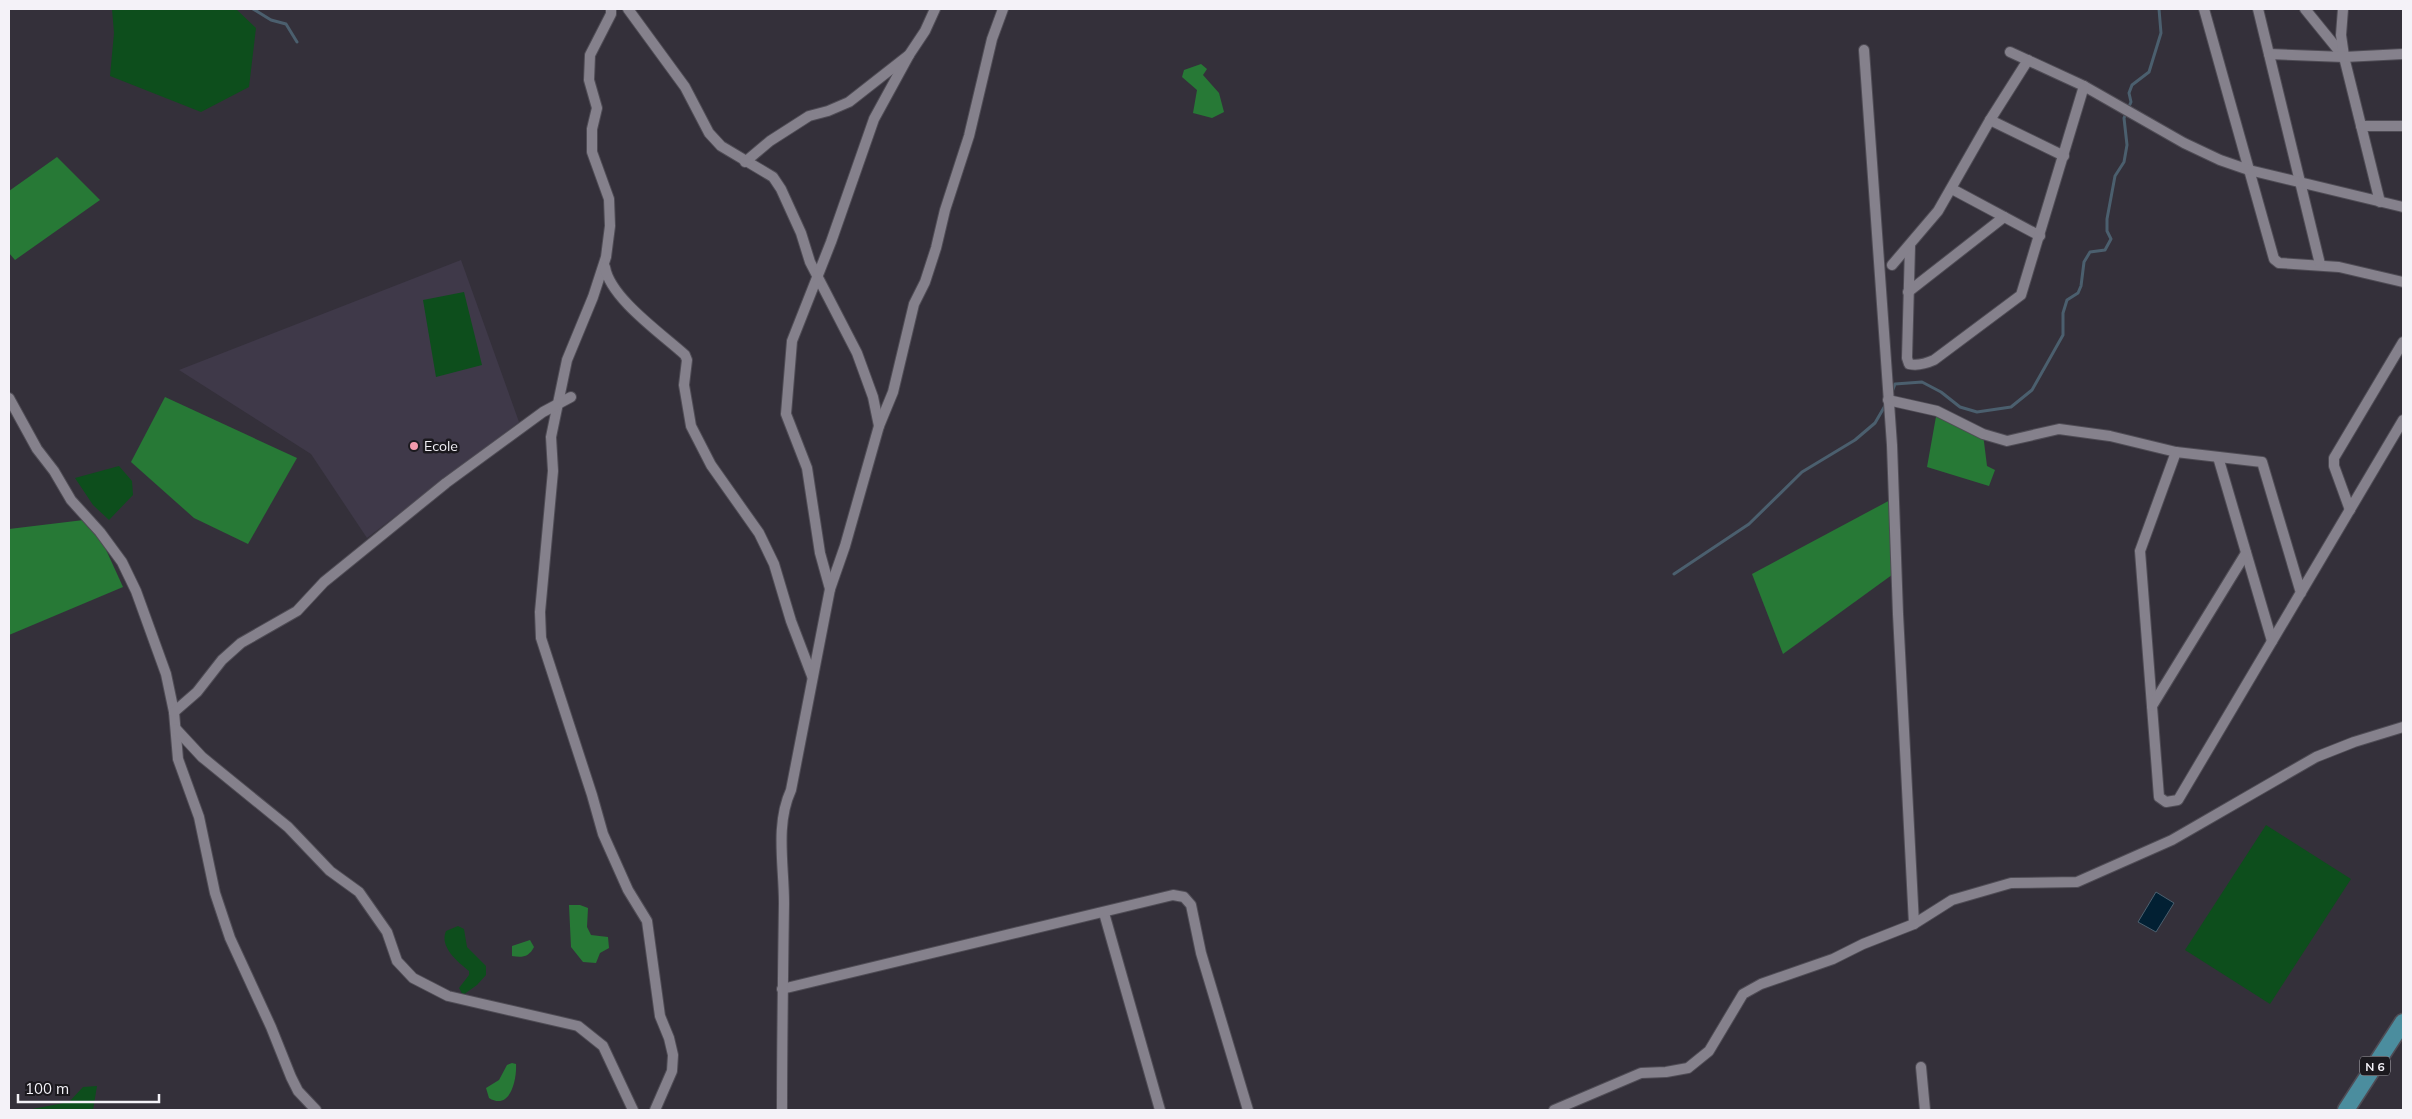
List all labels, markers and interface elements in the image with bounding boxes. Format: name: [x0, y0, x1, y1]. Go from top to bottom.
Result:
place label: Ecole: [424, 437, 458, 455]
marker: Ecole: [408, 440, 420, 452]
road number: N 6: [2360, 1056, 2390, 1076]
scale bar: [18, 1072, 159, 1104]
text: 100 m: [25, 1079, 69, 1098]

